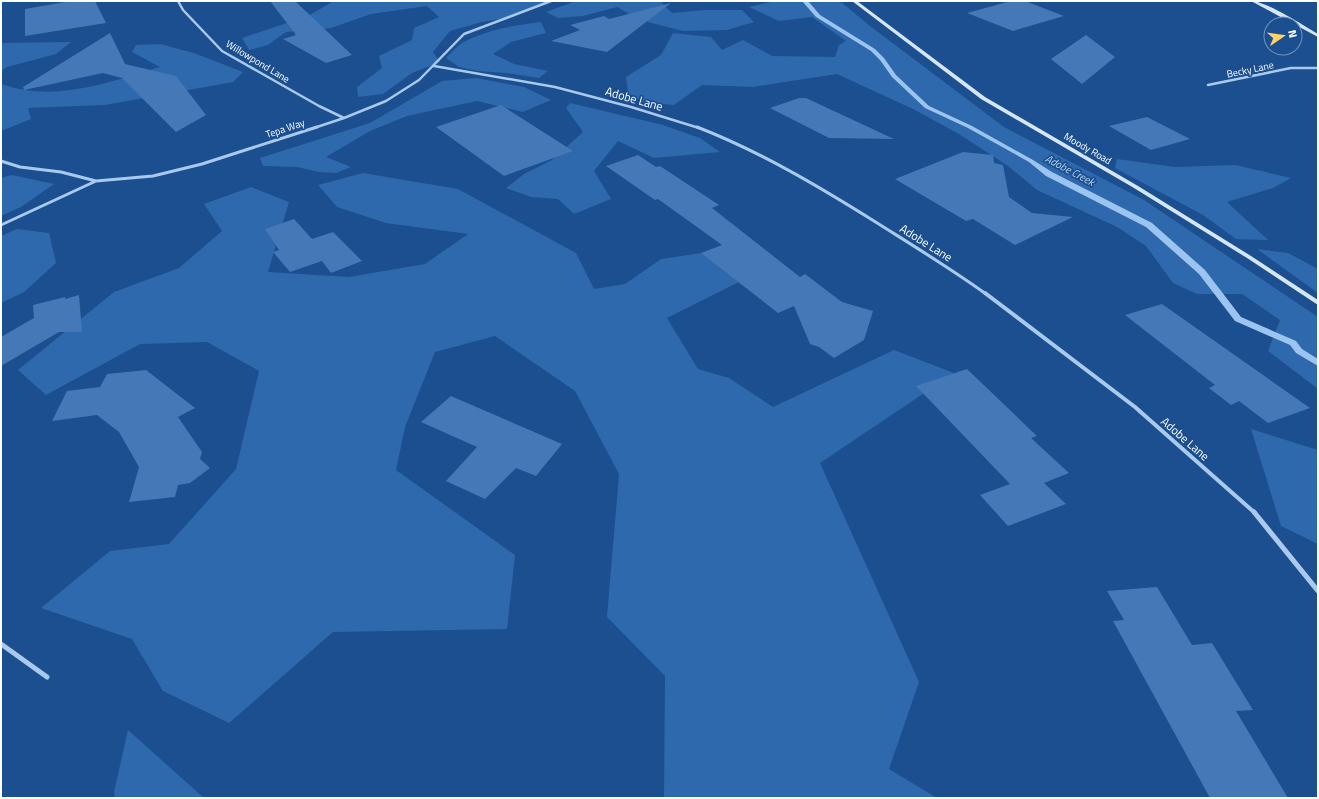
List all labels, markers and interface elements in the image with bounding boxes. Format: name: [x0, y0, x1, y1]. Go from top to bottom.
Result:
north arrow: [1263, 16, 1303, 56]
text: N: [1284, 28, 1301, 39]
street label: Willowpond Lane: [223, 36, 293, 86]
street label: Becky Lane: [1225, 57, 1275, 82]
street label: Adobe Lane: [603, 81, 665, 116]
street label: Tepa Way: [264, 115, 307, 142]
street label: Moody Road: [1061, 129, 1114, 168]
water label: Adobe Creek: [1042, 150, 1099, 190]
street label: Adobe Lane: [896, 219, 956, 266]
street label: Adobe Lane: [1157, 412, 1214, 465]

